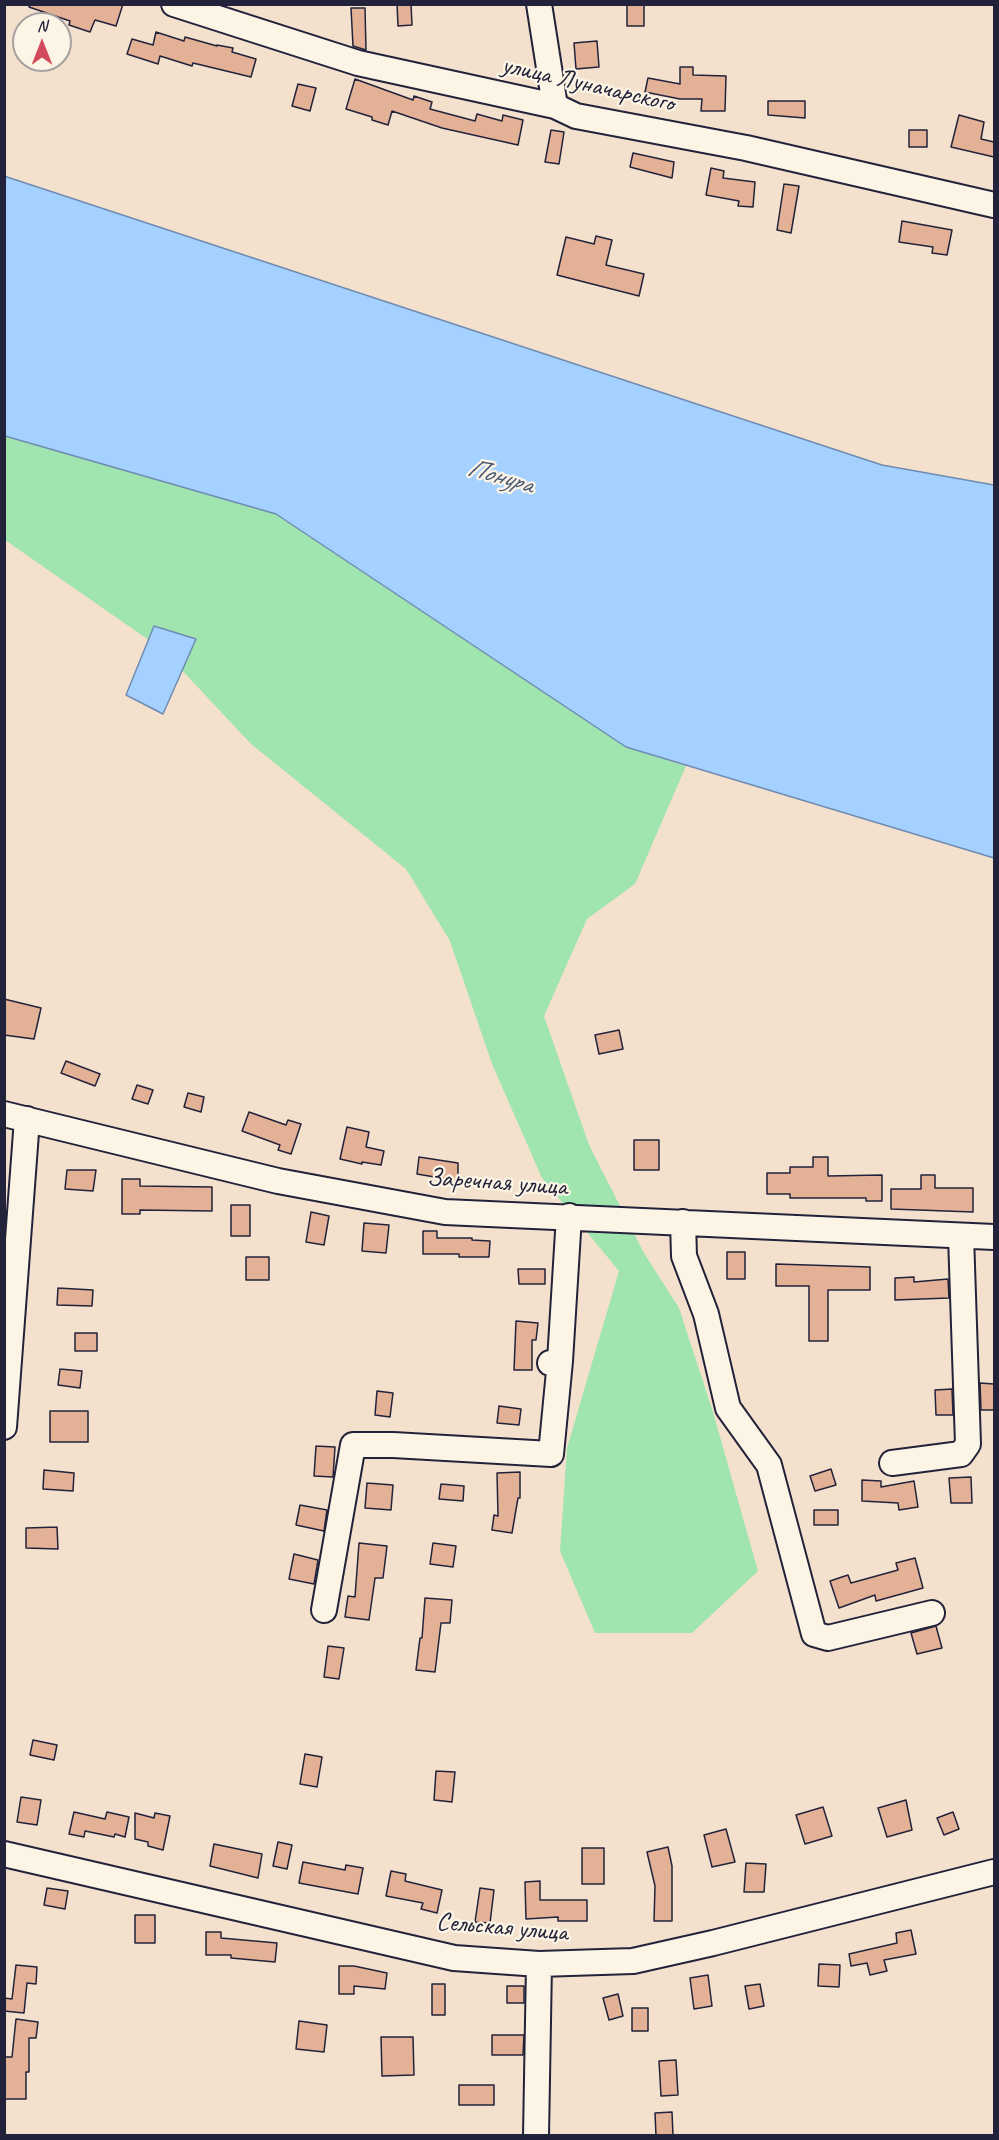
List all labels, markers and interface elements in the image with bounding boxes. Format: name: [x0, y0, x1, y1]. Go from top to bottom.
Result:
north arrow: [12, 12, 72, 72]
text: N: [37, 16, 47, 36]
street label: улица Луначарского: [499, 50, 677, 120]
water label: Понура: [464, 452, 536, 502]
street label: Заречная улица: [426, 1163, 568, 1203]
street label: Сельская улица: [435, 1907, 569, 1949]

